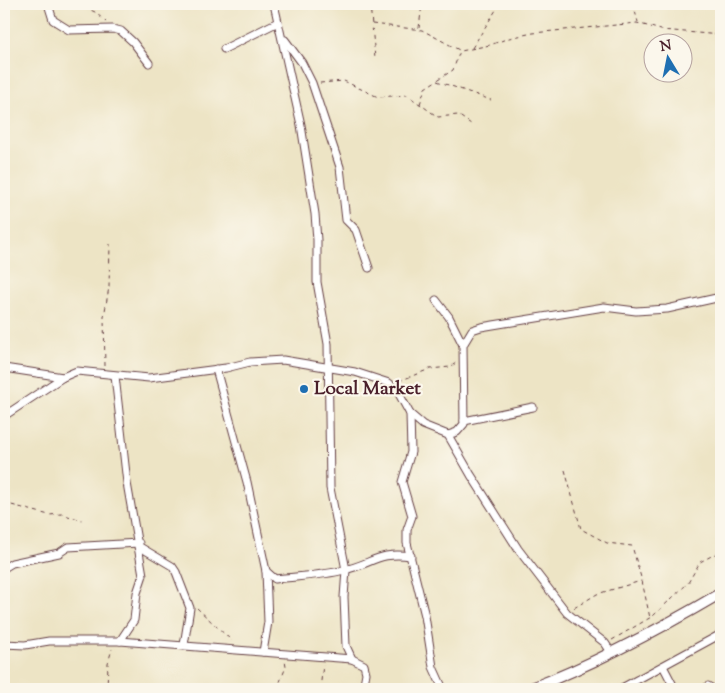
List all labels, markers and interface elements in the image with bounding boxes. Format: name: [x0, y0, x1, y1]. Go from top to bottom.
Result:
north arrow: [642, 32, 692, 82]
text: N: [659, 36, 673, 58]
place label: Local Market: [314, 376, 421, 403]
marker: Local Market: [298, 383, 310, 395]

